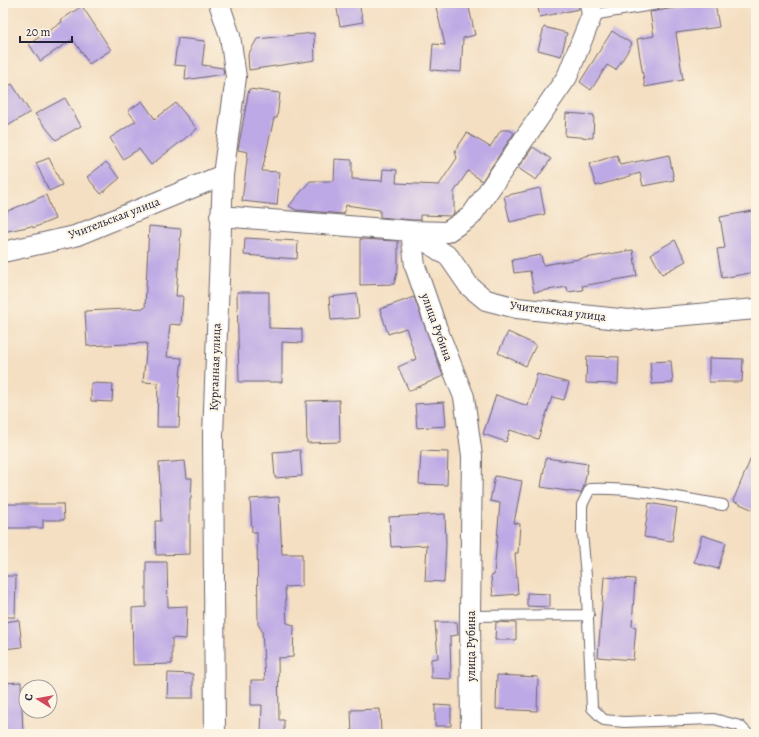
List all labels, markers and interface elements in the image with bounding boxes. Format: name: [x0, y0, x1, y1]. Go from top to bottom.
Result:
scale bar: [20, 18, 72, 44]
text: 20 m: [26, 24, 50, 40]
street label: Учительская улица: [66, 193, 162, 243]
street label: улица Рубина: [417, 290, 457, 364]
street label: Учительская улица: [509, 297, 607, 325]
street label: Курганная улица: [205, 322, 225, 411]
street label: улица Рубина: [463, 610, 479, 683]
north arrow: [18, 679, 58, 719]
text: С: [21, 692, 37, 702]

